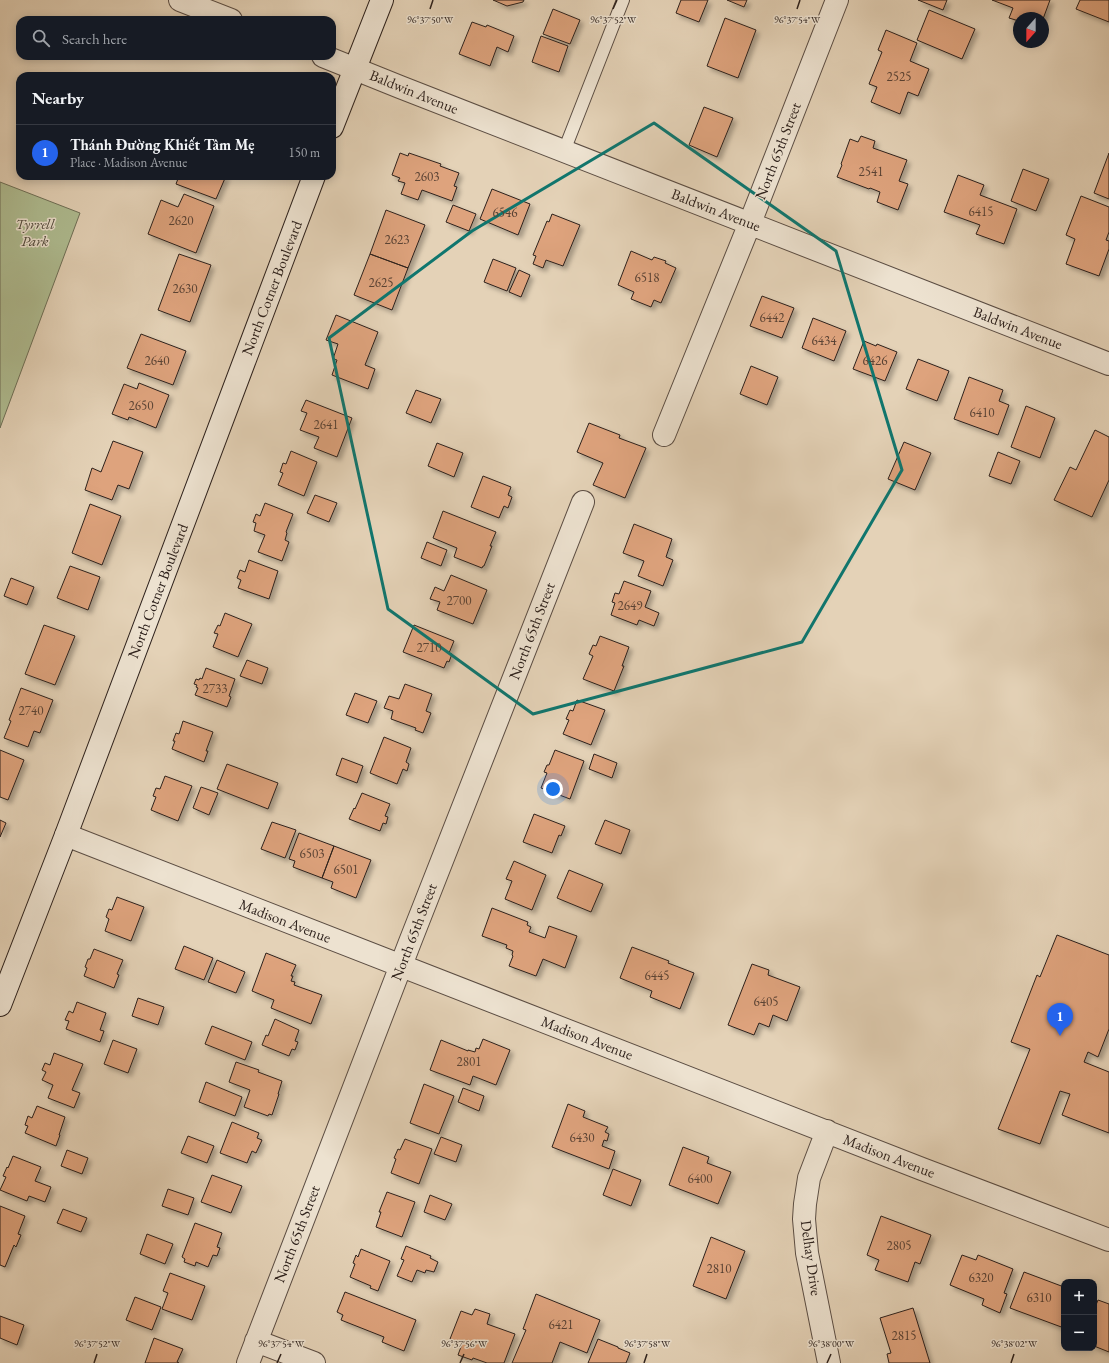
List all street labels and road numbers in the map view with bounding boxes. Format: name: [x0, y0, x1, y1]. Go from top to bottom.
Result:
street label: Baldwin Avenue: [367, 65, 461, 118]
street label: North 65th Street: [750, 99, 805, 202]
street label: Baldwin Avenue: [669, 184, 764, 235]
street label: North Cotner Boulevard: [237, 217, 306, 358]
street label: Baldwin Avenue: [971, 302, 1066, 353]
street label: North Cotner Boulevard: [123, 520, 192, 661]
street label: North 65th Street: [504, 579, 559, 682]
street label: North 65th Street: [386, 880, 441, 983]
street label: Madison Avenue: [237, 894, 334, 947]
street label: Madison Avenue: [539, 1011, 636, 1064]
street label: Madison Avenue: [841, 1129, 938, 1182]
street label: North 65th Street: [269, 1182, 324, 1285]
street label: Delhay Drive: [797, 1219, 826, 1297]

